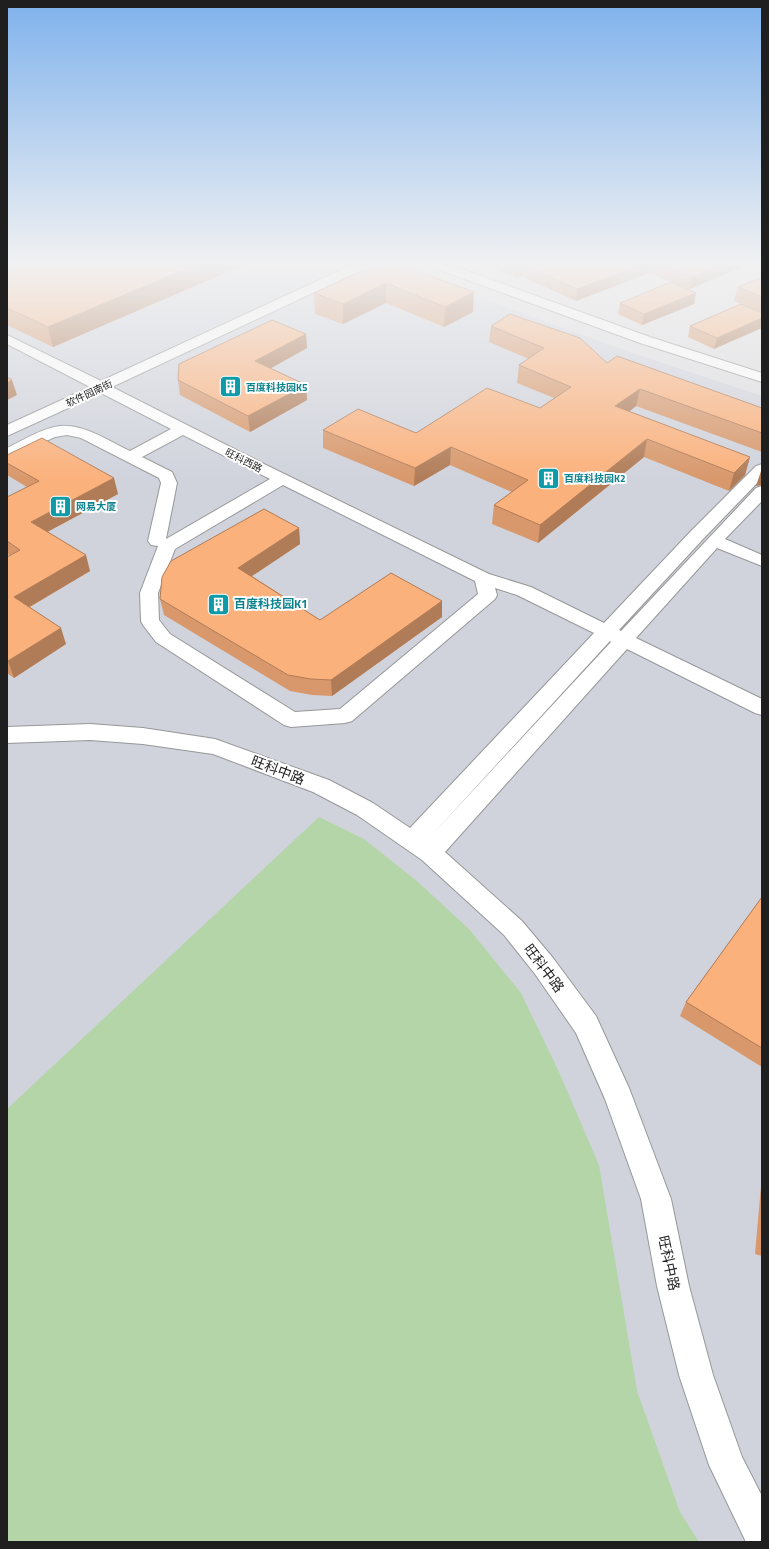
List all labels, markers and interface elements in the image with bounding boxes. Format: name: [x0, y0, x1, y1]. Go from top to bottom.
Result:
building icon: 百度科技园K5: [218, 374, 244, 400]
street label: 软件园南街: [63, 376, 115, 411]
place label: 百度科技园K5: [246, 380, 308, 395]
street label: 旺科西路: [223, 445, 265, 476]
building icon: 百度科技园K2: [536, 465, 562, 491]
place label: 百度科技园K2: [564, 471, 626, 486]
building icon: 网易大厦: [47, 493, 73, 519]
place label: 网易大厦: [76, 499, 116, 514]
building icon: 百度科技园K1: [205, 591, 231, 617]
place label: 百度科技园K1: [234, 594, 308, 613]
street label: 旺科中路: [248, 750, 308, 789]
street label: 旺科中路: [519, 939, 570, 996]
street label: 旺科中路: [653, 1233, 686, 1292]

